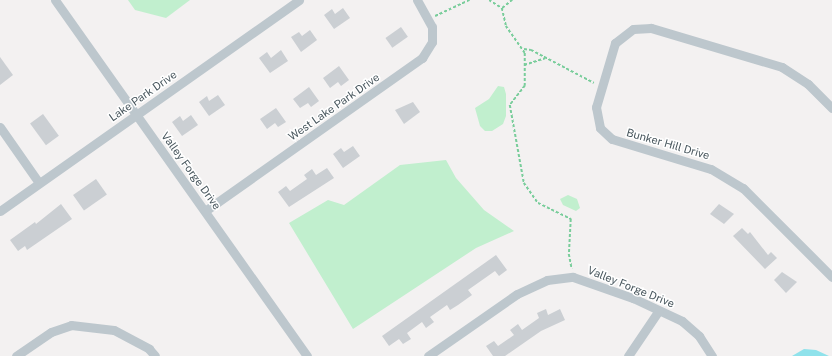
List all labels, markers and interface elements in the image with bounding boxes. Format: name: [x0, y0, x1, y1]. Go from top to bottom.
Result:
street label: Lake Park Drive: [107, 68, 179, 124]
street label: West Lake Park Drive: [286, 71, 382, 143]
street label: Bunker Hill Drive: [625, 126, 711, 162]
street label: Valley Forge Drive: [158, 130, 224, 212]
street label: Valley Forge Drive: [586, 264, 676, 310]

